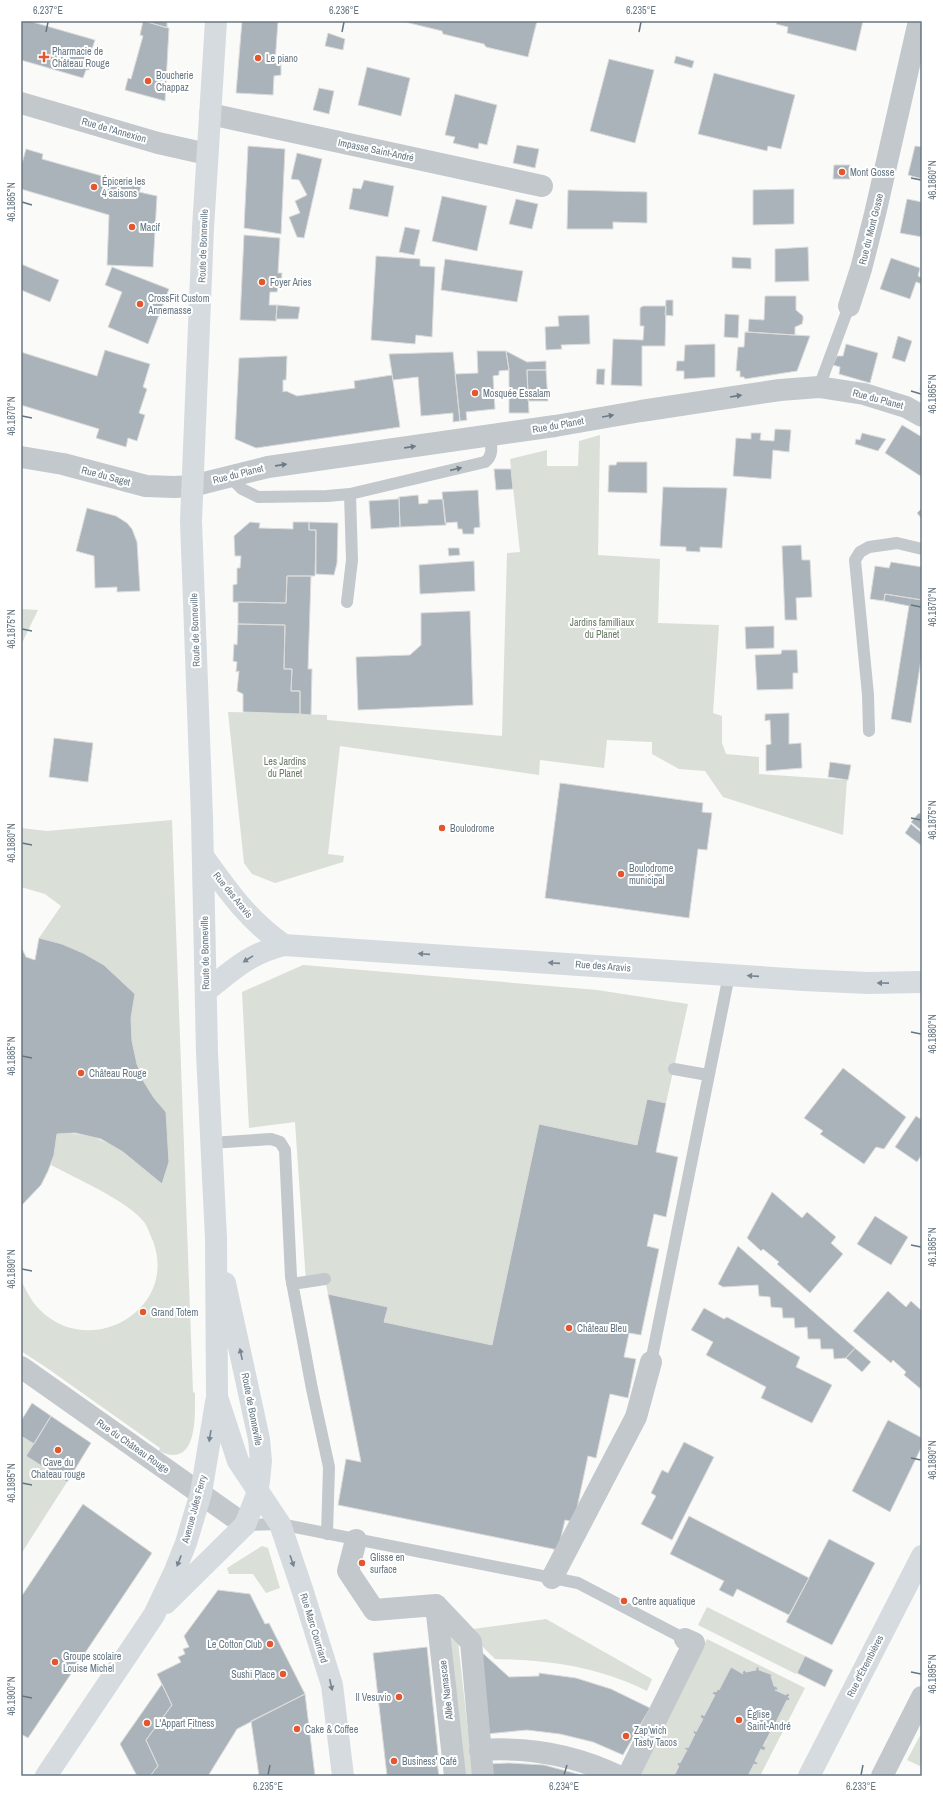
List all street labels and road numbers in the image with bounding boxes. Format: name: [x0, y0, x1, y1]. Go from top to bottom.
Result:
street label: Rue de l'Annexion: [80, 115, 148, 145]
street label: Impasse Saint-André: [337, 136, 415, 164]
street label: Rue du Mont Gosse: [856, 192, 886, 266]
street label: Route de Bonneville: [195, 208, 211, 283]
street label: Rue du Planet: [851, 386, 905, 412]
street label: Rue du Planet: [531, 414, 585, 436]
street label: Rue du Planet: [211, 461, 265, 487]
street label: Rue du Saget: [80, 463, 133, 489]
street label: Route de Bonneville: [187, 592, 203, 667]
street label: Rue des Aravis: [210, 869, 256, 921]
street label: Route de Bonneville: [198, 916, 212, 990]
street label: Rue des Aravis: [575, 958, 631, 974]
street label: Route de Bonneville: [239, 1372, 266, 1447]
street label: Rue du Château Rouge: [94, 1416, 172, 1476]
street label: Avenue Jules Ferry: [178, 1473, 210, 1546]
street label: Rue Marc Courriard: [297, 1591, 331, 1665]
street label: Rue d'Étrembières: [844, 1633, 886, 1699]
street label: Allée Namascae: [436, 1659, 456, 1721]

